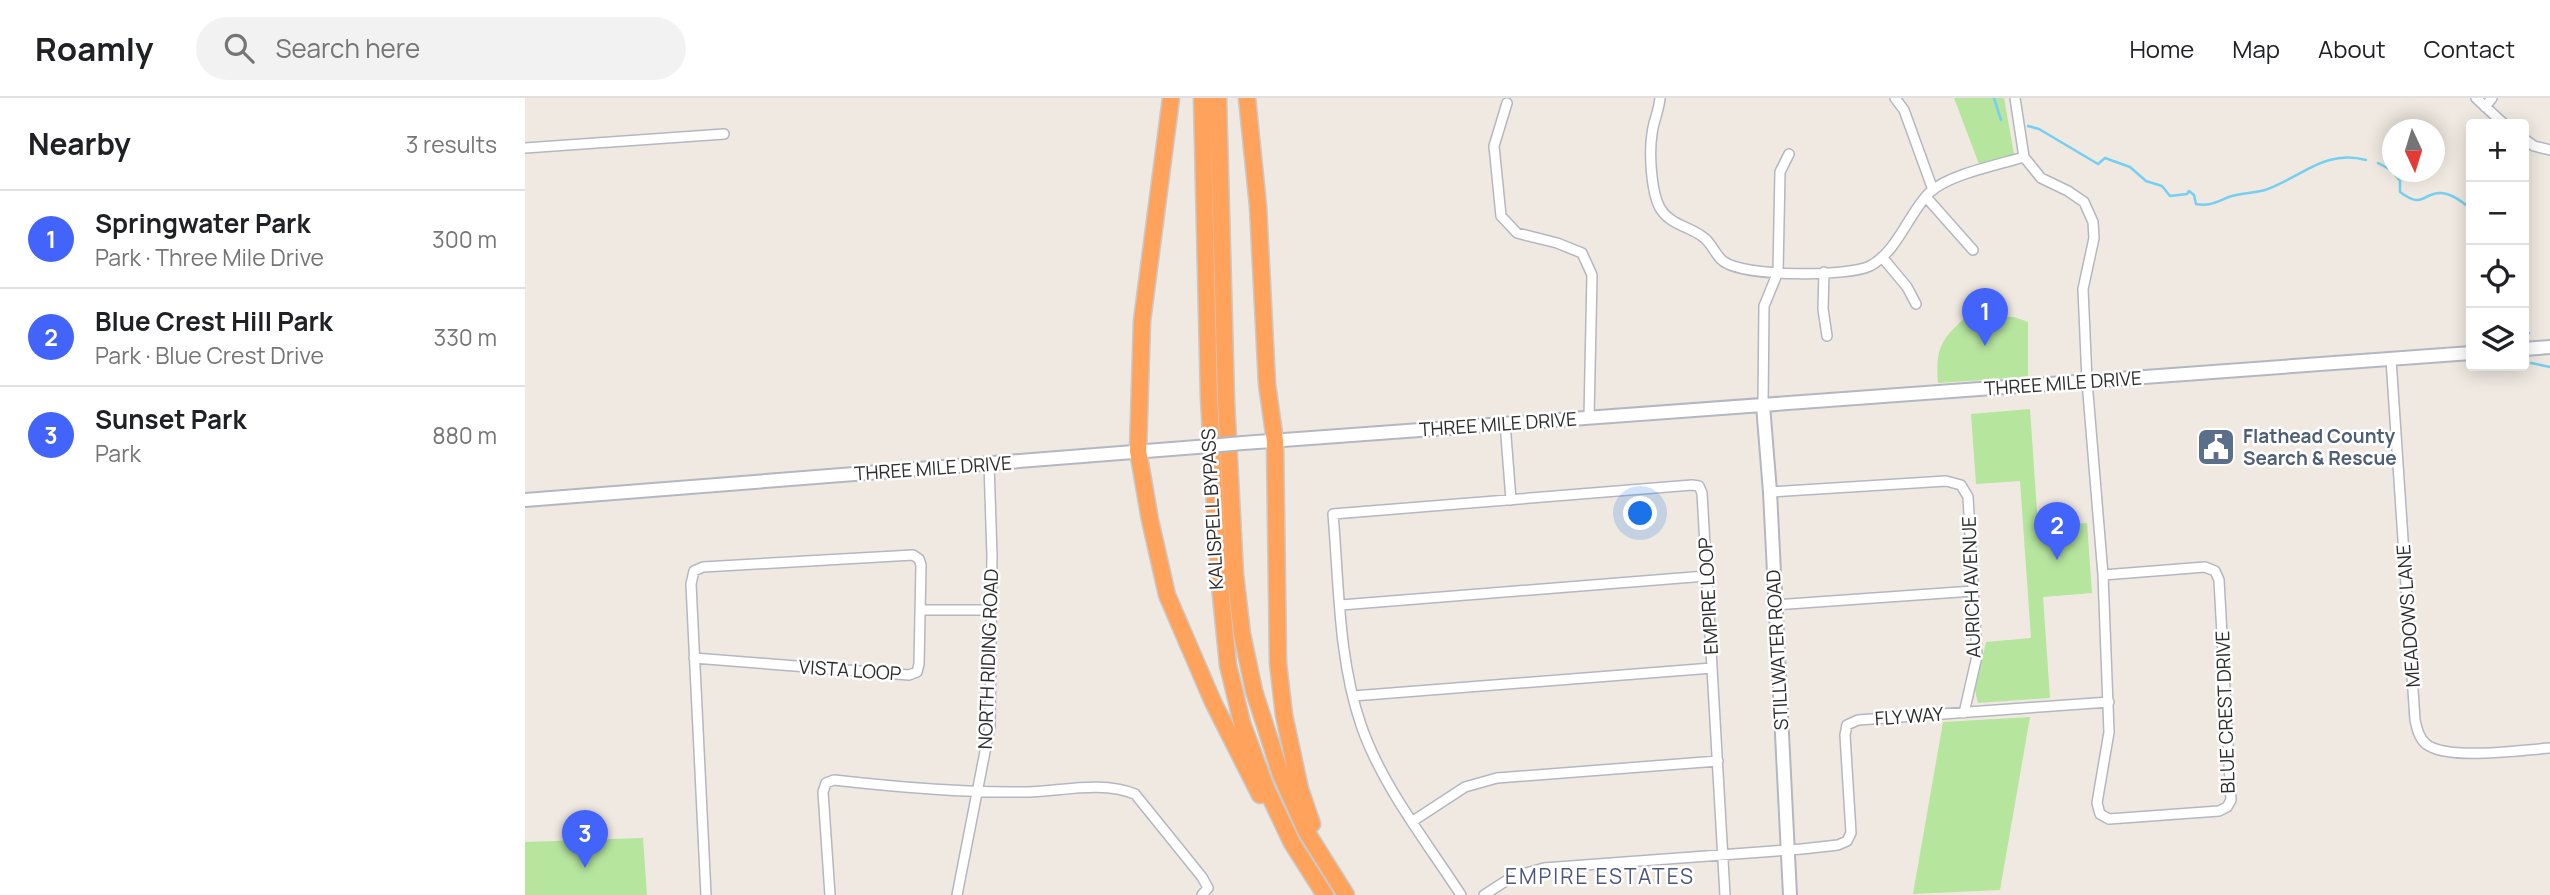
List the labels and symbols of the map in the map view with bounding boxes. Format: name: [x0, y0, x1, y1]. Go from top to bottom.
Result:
north arrow: [2382, 119, 2445, 182]
pin: 1: [1962, 288, 2008, 346]
street label: THREE MILE DRIVE: [1983, 365, 2143, 401]
street label: THREE MILE DRIVE: [1418, 406, 1578, 442]
place label: Flathead County Search & Rescue: [2243, 423, 2397, 471]
public building icon: Flathead County Search & Rescue: [2195, 426, 2237, 468]
street label: KALISPELL BYPASS: [1195, 428, 1229, 590]
street label: THREE MILE DRIVE: [853, 450, 1013, 486]
your location: [1623, 496, 1657, 530]
pin: 2: [2034, 502, 2080, 560]
street label: AURICH AVENUE: [1956, 516, 1986, 658]
street label: EMPIRE LOOP: [1692, 537, 1724, 655]
street label: MEADOWS LANE: [2390, 544, 2426, 688]
street label: NORTH RIDING ROAD: [972, 568, 1004, 750]
street label: STILLWATER ROAD: [1760, 569, 1794, 731]
street label: BLUE CREST DRIVE: [2209, 630, 2241, 794]
street label: VISTA LOOP: [798, 653, 902, 687]
street label: FLY WAY: [1874, 701, 1945, 731]
pin: 3: [562, 810, 608, 868]
district label: EMPIRE ESTATES: [1505, 862, 1695, 890]

